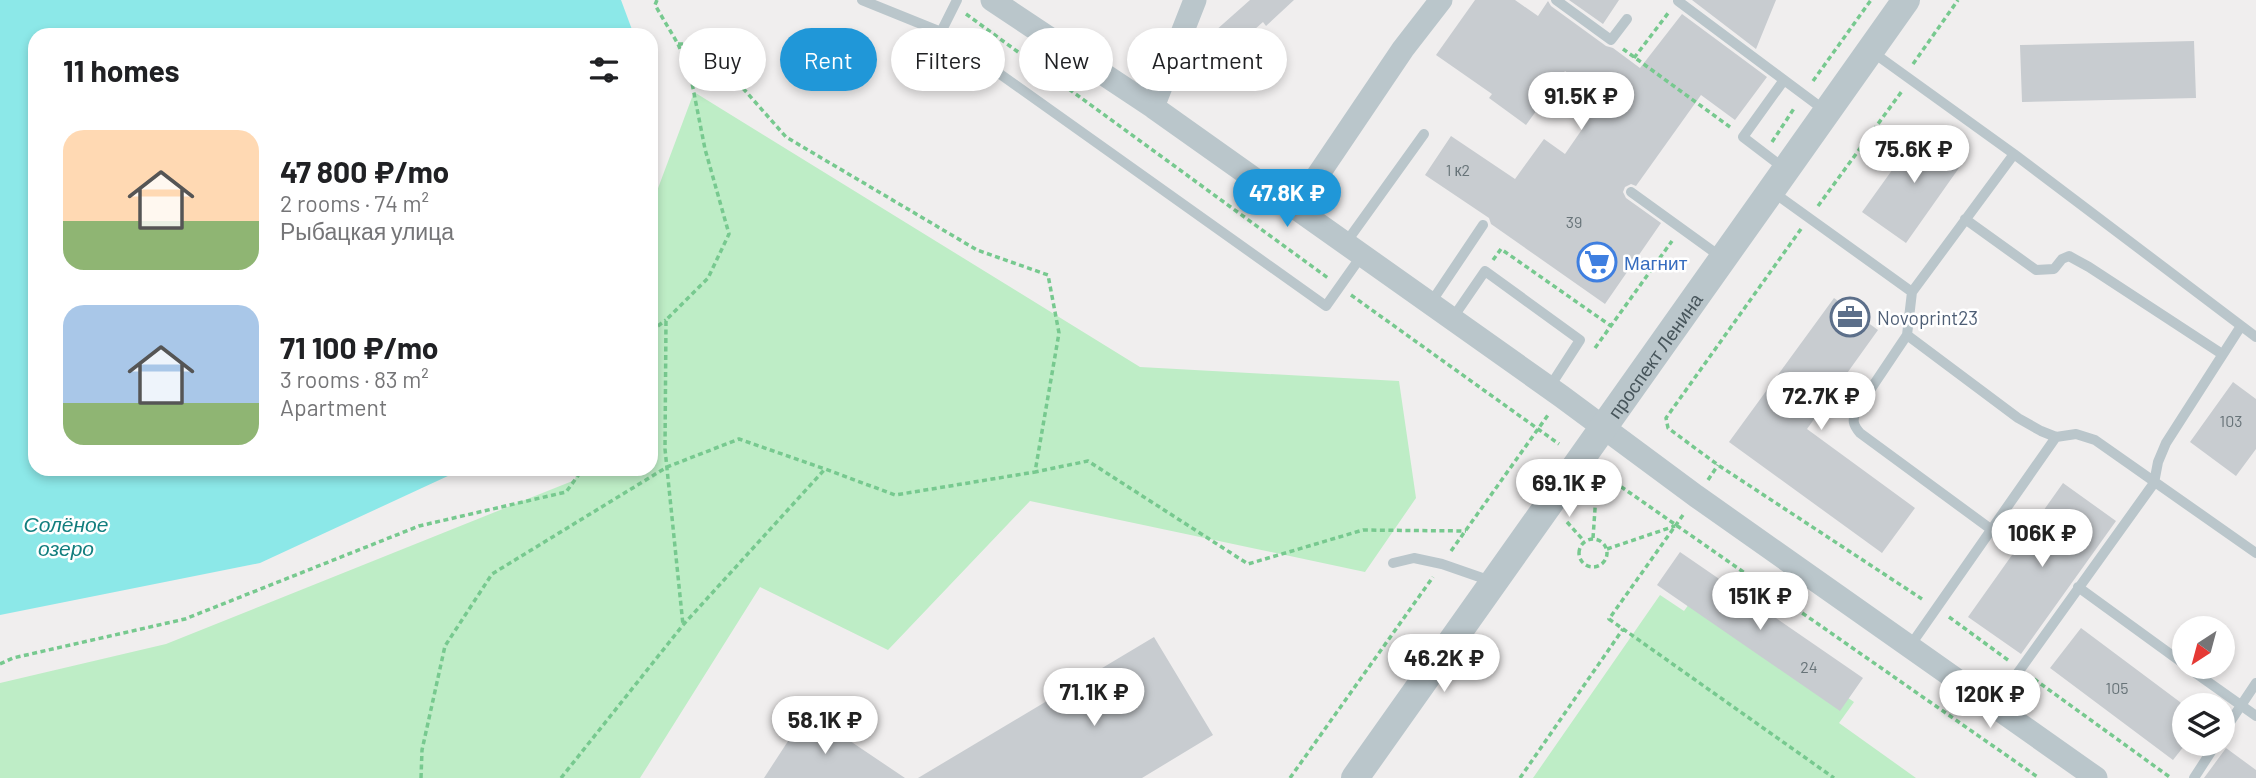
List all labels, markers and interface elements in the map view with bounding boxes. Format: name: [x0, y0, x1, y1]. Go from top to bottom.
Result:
chip: Buy: [679, 28, 766, 91]
chip: Rent: [780, 28, 877, 91]
chip: Filters: [891, 28, 1005, 91]
chip: New: [1019, 28, 1113, 91]
chip: Apartment: [1127, 28, 1287, 91]
icon: filters: [585, 51, 623, 89]
text: 11 homes: [63, 52, 180, 88]
pin: 91.5K ₽: [1516, 72, 1646, 132]
text: 91.5K ₽: [1544, 81, 1618, 109]
pin: 75.6K ₽: [1849, 125, 1979, 185]
text: 75.6K ₽: [1875, 134, 1953, 162]
text: 47 800 ₽/mo: [280, 153, 449, 189]
icon: home: [119, 158, 203, 242]
house number: 1 к2: [1446, 160, 1470, 179]
pin: 47.8K ₽: [1222, 170, 1352, 229]
text: 47.8K ₽: [1249, 178, 1325, 206]
text: 2 rooms · 74 m²: [280, 189, 429, 217]
house number: 39: [1566, 212, 1582, 231]
text: Рыбацкая улица: [280, 217, 454, 245]
supermarket icon: Магнит: [1576, 241, 1618, 283]
place label: Магнит: [1624, 251, 1688, 274]
street label: проспект Ленина: [1602, 288, 1707, 422]
office icon: Novoprint23: [1829, 296, 1871, 338]
place label: Novoprint23: [1877, 306, 1978, 329]
text: 71 100 ₽/mo: [280, 329, 439, 365]
icon: home: [119, 333, 203, 417]
text: 3 rooms · 83 m²: [280, 365, 429, 393]
pin: 72.7K ₽: [1756, 372, 1886, 432]
text: 72.7K ₽: [1782, 381, 1860, 409]
text: Apartment: [280, 393, 387, 421]
house number: 103: [2220, 411, 2242, 430]
pin: 69.1K ₽: [1504, 460, 1634, 519]
text: 69.1K ₽: [1532, 468, 1606, 496]
pin: 106K ₽: [1985, 510, 2099, 569]
water label: Солёное озеро: [24, 511, 108, 560]
text: 106K ₽: [2008, 518, 2076, 546]
pin: 151K ₽: [1703, 572, 1817, 632]
text: 151K ₽: [1728, 581, 1792, 609]
north arrow: [2172, 616, 2235, 679]
map controls: [2172, 616, 2235, 756]
pin: 46.2K ₽: [1379, 634, 1509, 694]
text: 46.2K ₽: [1404, 643, 1484, 671]
house number: 24: [1800, 657, 1818, 676]
pin: 71.1K ₽: [1029, 668, 1159, 728]
pin: 120K ₽: [1933, 670, 2047, 730]
text: 71.1K ₽: [1059, 677, 1129, 705]
house number: 105: [2106, 678, 2128, 697]
text: 120K ₽: [1955, 679, 2025, 707]
button: layers: [2172, 693, 2235, 756]
pin: 58.1K ₽: [760, 696, 890, 756]
text: 58.1K ₽: [788, 705, 862, 733]

